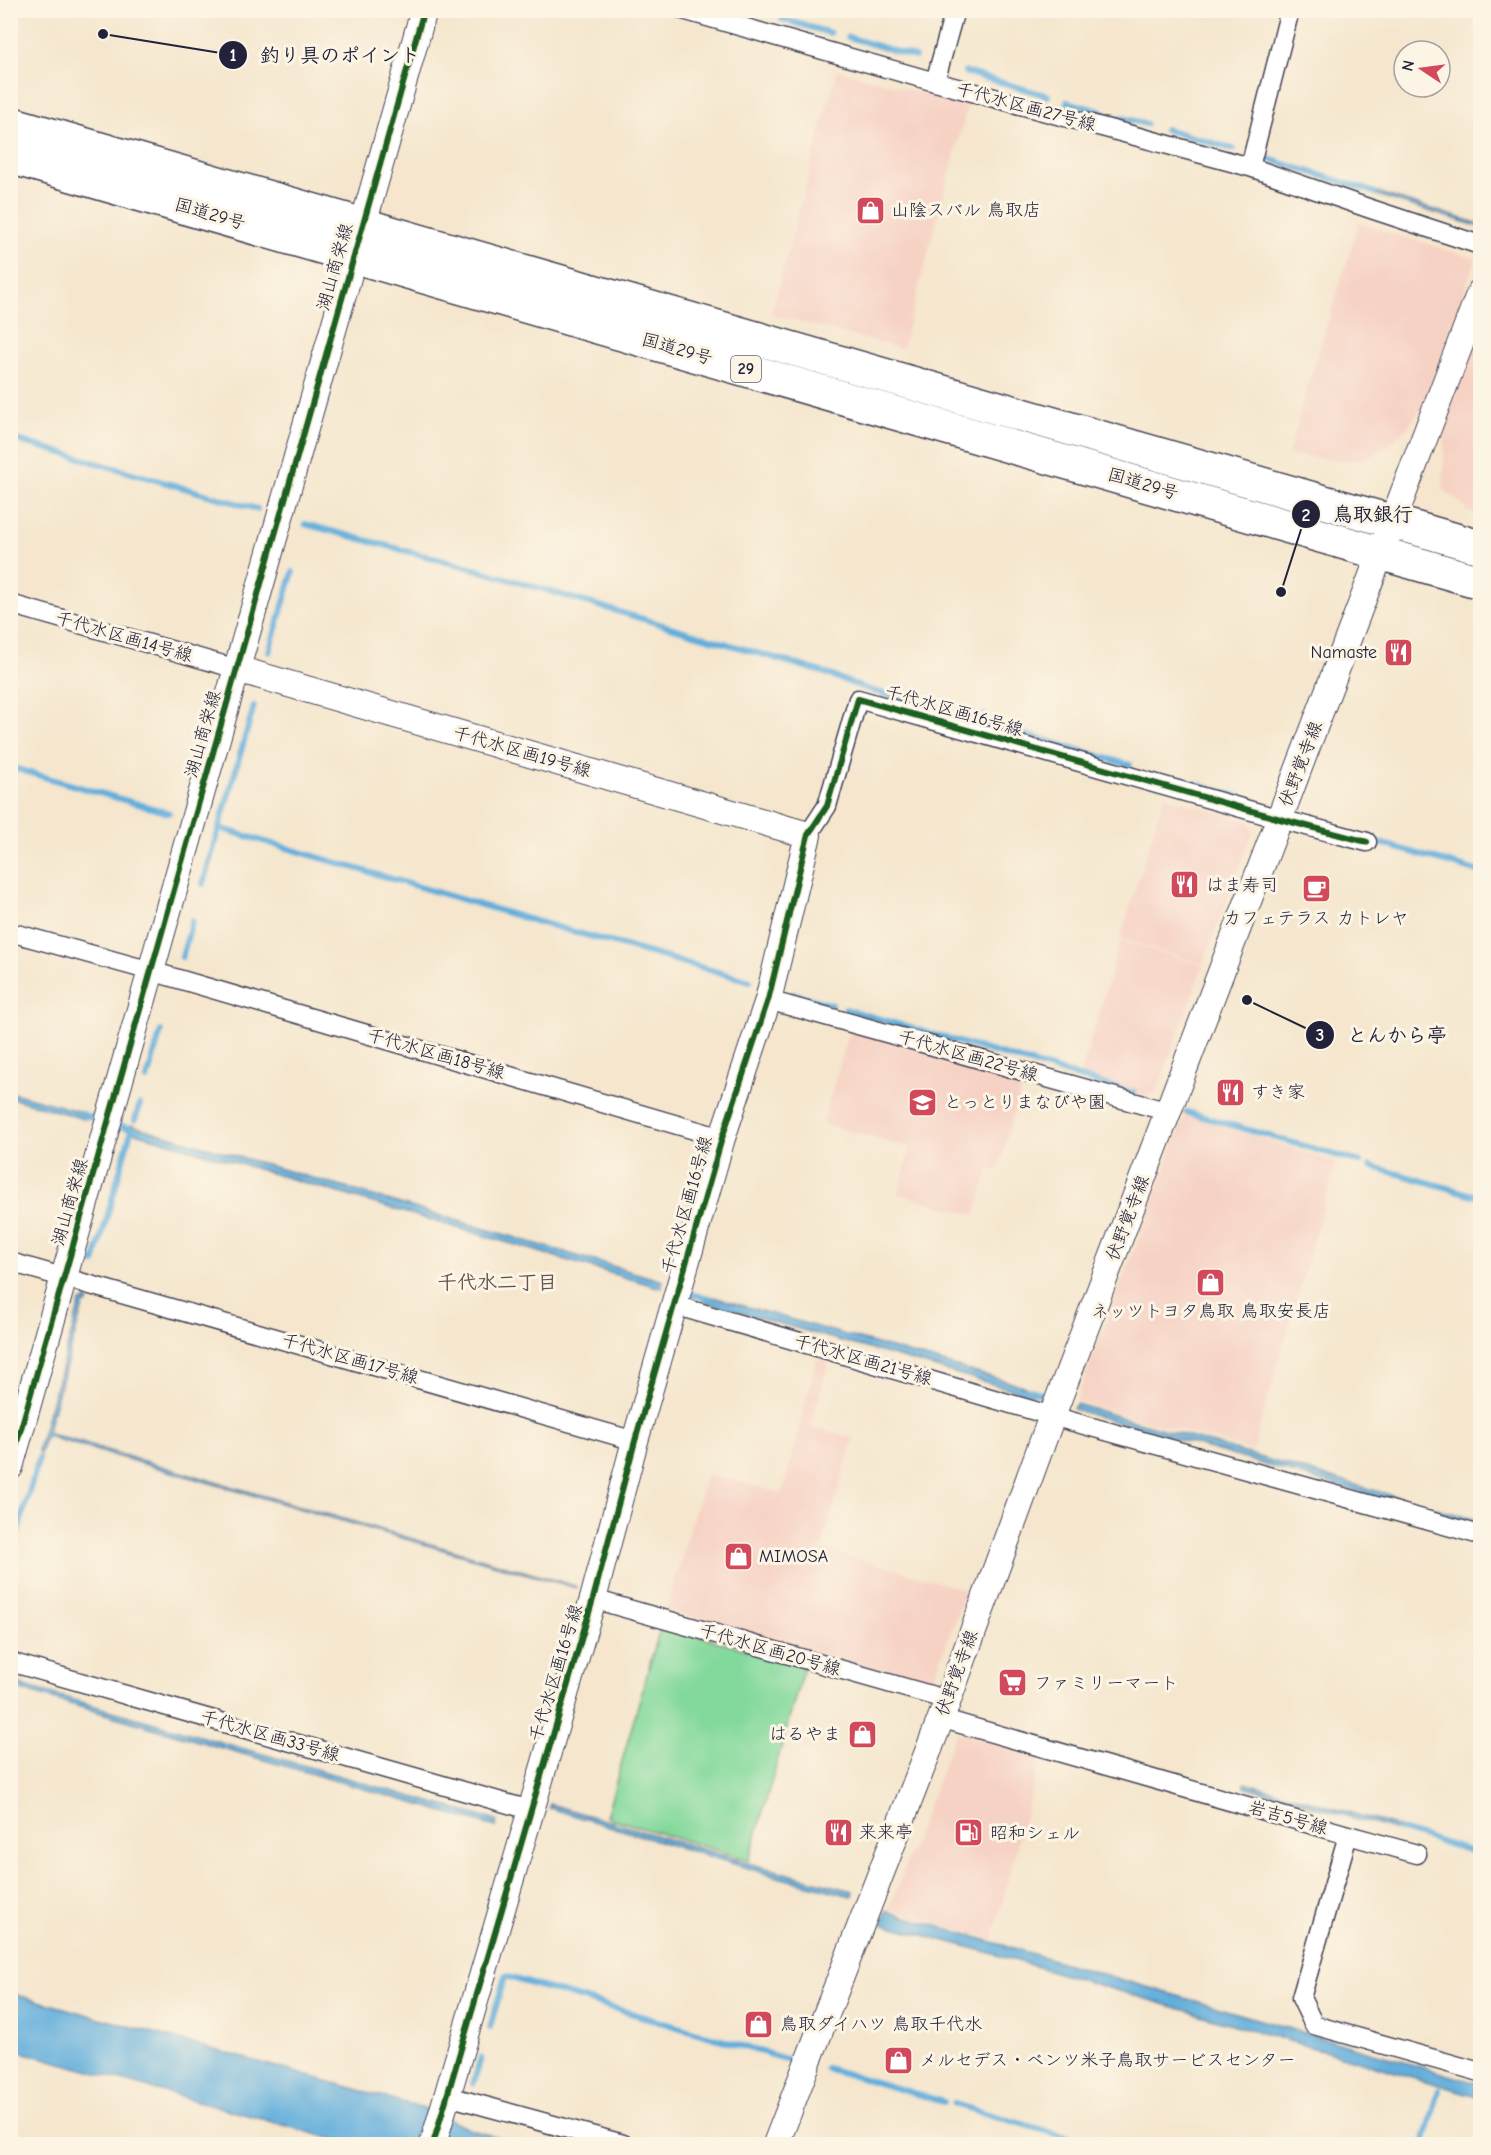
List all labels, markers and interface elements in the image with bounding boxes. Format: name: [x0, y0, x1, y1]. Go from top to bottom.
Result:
callout: 釣り具のポイント: [218, 36, 432, 74]
north arrow: [1392, 39, 1452, 99]
text: 釣り具のポイント: [260, 44, 420, 67]
text: 1: [229, 45, 237, 66]
text: N: [1398, 59, 1418, 73]
street label: 千代水区画27号線: [954, 78, 1098, 136]
street label: 国道29号: [172, 194, 248, 234]
shop icon: 山陰スバル 鳥取店: [854, 194, 886, 226]
place label: 山陰スバル 鳥取店: [891, 200, 1041, 221]
street label: 湖山商栄線: [313, 221, 357, 313]
street label: 国道29号: [639, 329, 715, 369]
road number: 29: [731, 356, 761, 382]
street label: 国道29号: [1105, 464, 1181, 504]
callout: 鳥取銀行: [1291, 495, 1425, 533]
text: 鳥取銀行: [1333, 503, 1413, 526]
text: 2: [1302, 505, 1311, 526]
street label: 千代水区画14号線: [53, 607, 195, 667]
restaurant icon: Namaste: [1382, 636, 1414, 668]
place label: Namaste: [1311, 642, 1377, 663]
street label: 千代水区画16号線: [882, 681, 1026, 741]
street label: 湖山商栄線: [181, 688, 225, 780]
street label: 伏野覚寺線: [1275, 718, 1327, 810]
street label: 千代水区画19号線: [451, 722, 593, 782]
restaurant icon: はま寿司: [1169, 869, 1201, 901]
cafe icon: カフェテラス カトレヤ: [1300, 873, 1332, 905]
place label: はま寿司: [1206, 875, 1278, 896]
place label: カフェテラス カトレヤ: [1223, 908, 1409, 929]
callout: とんから亭: [1305, 1016, 1459, 1054]
street label: 千代水区画18号線: [365, 1024, 507, 1084]
text: とんから亭: [1347, 1024, 1447, 1047]
text: 3: [1316, 1025, 1324, 1046]
street label: 千代水区画22号線: [895, 1026, 1041, 1086]
restaurant icon: すき家: [1214, 1076, 1246, 1108]
place label: すき家: [1251, 1082, 1305, 1103]
school or university icon: とっとりまなびや園: [907, 1086, 939, 1118]
place label: とっとりまなびや園: [944, 1092, 1106, 1113]
street label: 千代水区画16号線: [657, 1133, 717, 1277]
street label: 湖山商栄線: [48, 1156, 92, 1248]
street label: 伏野覚寺線: [1102, 1172, 1154, 1264]
shop icon: ネッツトヨタ鳥取 鳥取安長店: [1195, 1266, 1227, 1298]
district label: 千代水二丁目: [437, 1271, 557, 1294]
place label: ネッツトヨタ鳥取 鳥取安長店: [1091, 1301, 1331, 1322]
street label: 千代水区画17号線: [279, 1329, 421, 1389]
street label: 千代水区画21号線: [792, 1330, 934, 1390]
shop icon: MIMOSA: [722, 1540, 754, 1572]
place label: MIMOSA: [759, 1546, 828, 1567]
street label: 千代水区画16号線: [525, 1602, 587, 1744]
street label: 千代水区画20号線: [697, 1620, 843, 1680]
street label: 伏野覚寺線: [932, 1627, 982, 1719]
supermarket icon: ファミリーマート: [997, 1667, 1029, 1699]
place label: ファミリーマート: [1034, 1673, 1178, 1694]
street label: 千代水区画33号線: [198, 1706, 342, 1766]
shop icon: はるやま: [846, 1718, 878, 1750]
place label: はるやま: [769, 1724, 841, 1745]
street label: 岩吉5号線: [1246, 1797, 1330, 1839]
restaurant icon: 来来亭: [822, 1816, 854, 1848]
fuel station icon: 昭和シェル: [953, 1817, 985, 1849]
place label: 来来亭: [859, 1822, 913, 1843]
place label: 昭和シェル: [990, 1823, 1080, 1844]
shop icon: 鳥取ダイハツ 鳥取千代水: [743, 2008, 775, 2040]
place label: 鳥取ダイハツ 鳥取千代水: [780, 2014, 982, 2035]
shop icon: メルセデス・ベンツ米子鳥取サービスセンター: [882, 2044, 914, 2076]
place label: メルセデス・ベンツ米子鳥取サービスセンター: [919, 2050, 1296, 2071]

